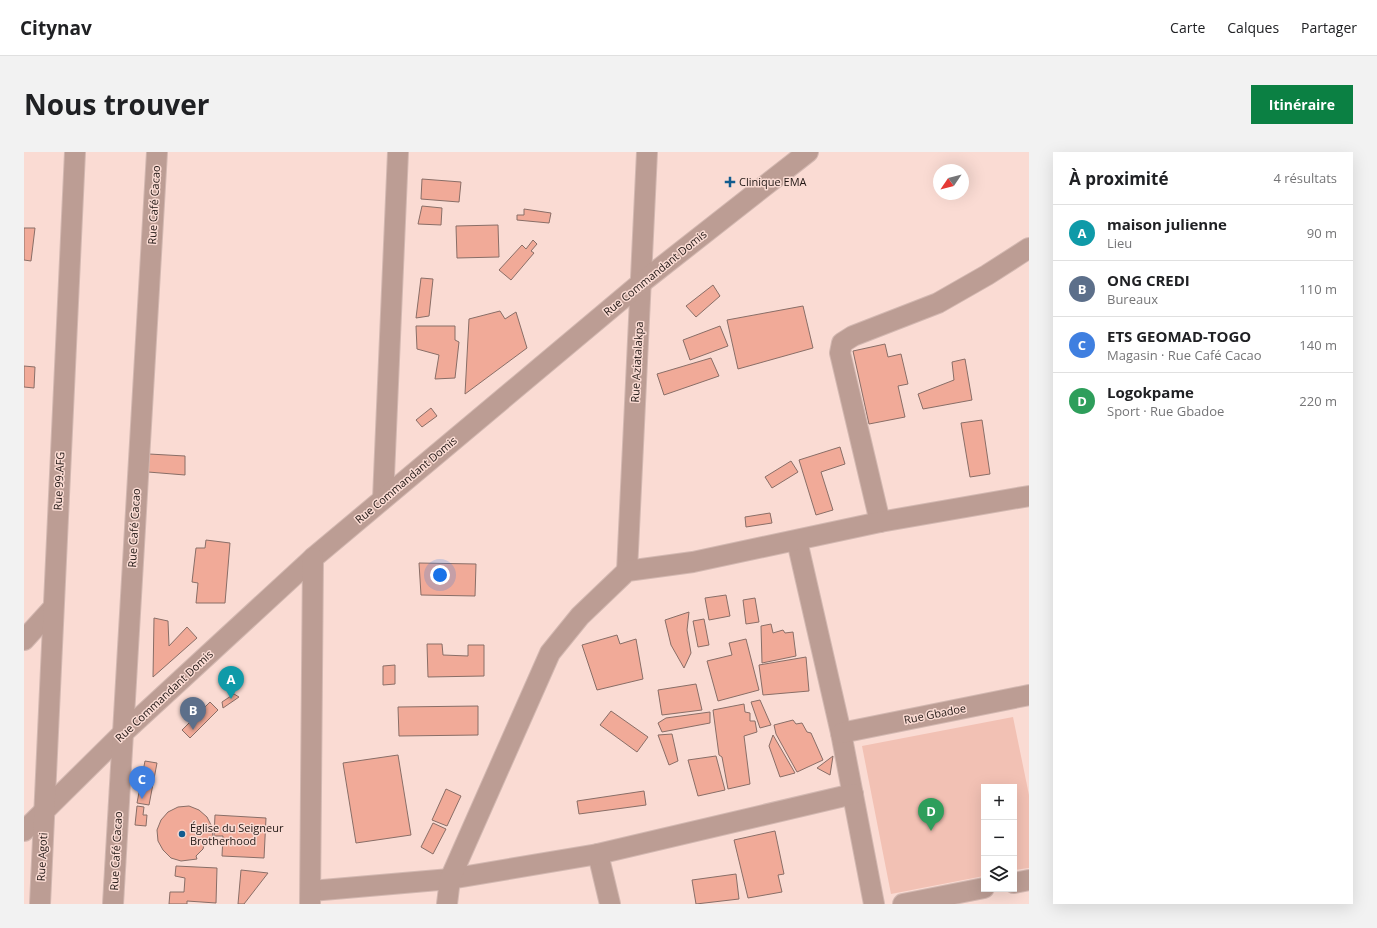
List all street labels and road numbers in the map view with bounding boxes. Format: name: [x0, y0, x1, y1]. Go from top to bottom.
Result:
street label: Rue Café Cacao: [144, 165, 163, 245]
street label: Rue Commandant Domis: [600, 226, 709, 319]
street label: Rue Aziatalakpa: [627, 321, 646, 403]
street label: Rue Commandant Domis: [352, 433, 460, 527]
street label: Rue 99.AFG: [49, 451, 68, 511]
street label: Rue Café Cacao: [124, 488, 143, 568]
street label: Rue Commandant Domis: [112, 646, 216, 745]
street label: Rue Gbadoe: [903, 700, 967, 727]
street label: Rue Café Cacao: [106, 811, 125, 891]
street label: Rue Agoti: [33, 832, 50, 882]

